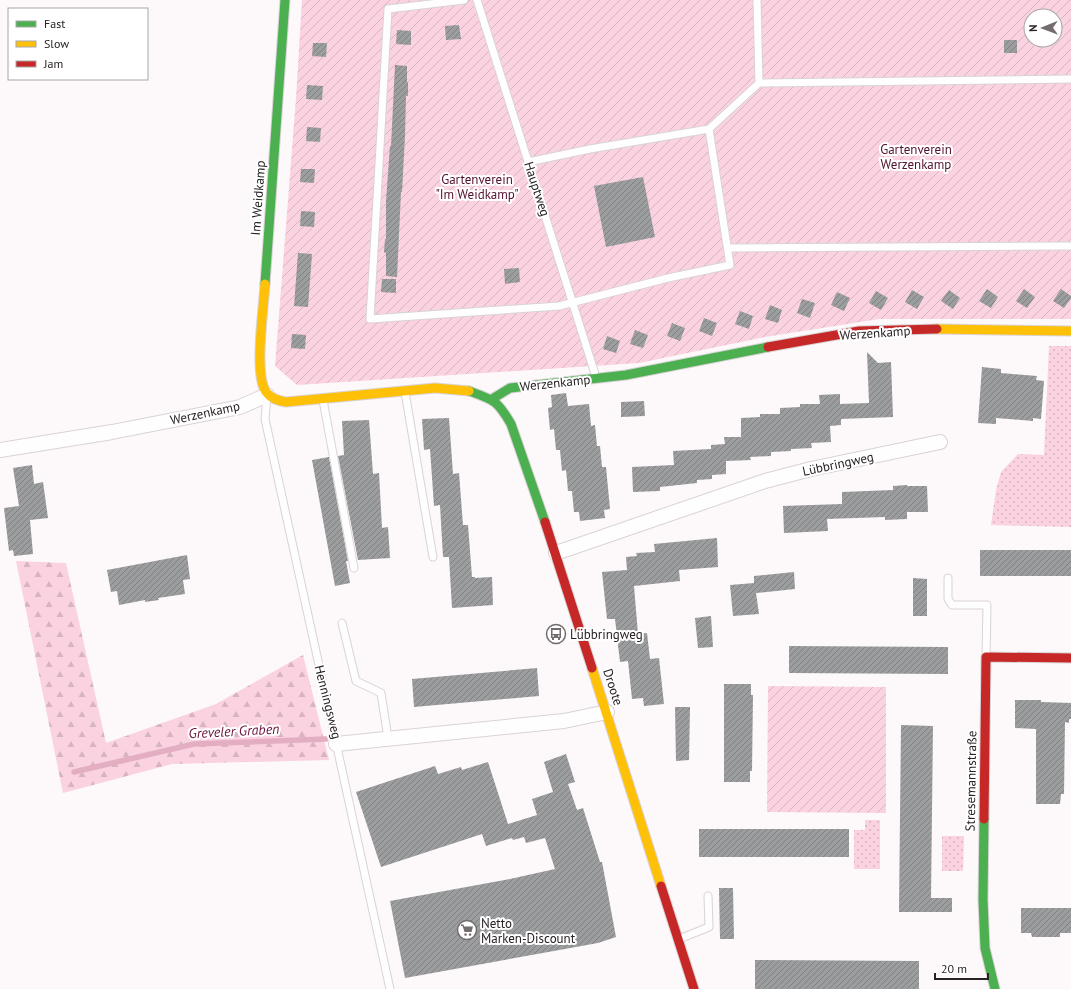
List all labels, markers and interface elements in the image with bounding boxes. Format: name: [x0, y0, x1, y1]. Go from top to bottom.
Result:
legend: [8, 8, 148, 80]
north arrow: [1023, 8, 1063, 48]
text: Fast: [44, 16, 65, 31]
text: N: [1026, 24, 1040, 32]
text: Slow: [44, 36, 69, 51]
text: Jam: [43, 56, 63, 71]
park label: Gartenverein Werzenkamp: [880, 141, 952, 173]
street label: Im Weidkamp: [247, 160, 269, 236]
street label: Hauptweg: [520, 160, 554, 218]
park label: Gartenverein "Im Weidkamp": [435, 171, 519, 203]
street label: Werzenkamp: [839, 322, 911, 344]
street label: Werzenkamp: [519, 371, 591, 395]
street label: Werzenkamp: [169, 397, 241, 429]
street label: Lübbringweg: [801, 448, 875, 480]
bus stop icon: Lübbringweg: [545, 623, 567, 645]
place label: Lübbringweg: [570, 626, 643, 643]
street label: Henningsweg: [311, 663, 345, 741]
street label: Droote: [599, 666, 627, 708]
water label: Greveler Graben: [188, 720, 280, 742]
street label: Stresemannstraße: [962, 731, 980, 831]
place label: Netto Marken-Discount: [481, 915, 576, 947]
supermarket icon: Netto Marken-Discount: [456, 919, 478, 941]
scale bar: [935, 955, 988, 981]
text: 20 m: [941, 961, 967, 976]

